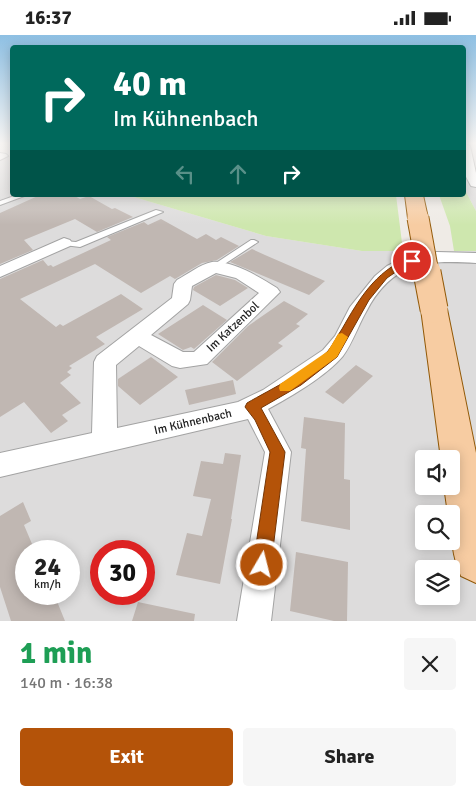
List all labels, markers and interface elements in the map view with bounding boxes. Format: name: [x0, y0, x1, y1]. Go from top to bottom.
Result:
text: 16:37: [25, 6, 72, 30]
text: 40 m: [113, 62, 187, 105]
icon: right: [30, 65, 95, 130]
text: Im Kühnenbach: [113, 105, 259, 132]
icon: left: [171, 160, 199, 188]
icon: ahead: [224, 160, 252, 188]
icon: right: [277, 160, 305, 188]
pin: [391, 240, 433, 282]
icon: arrive: [398, 247, 426, 275]
street label: Im Katzenbol: [203, 298, 263, 355]
street label: Im Kühnenbach: [153, 406, 233, 438]
map controls: [415, 450, 460, 605]
button: sound: [415, 450, 460, 495]
button: search: [415, 505, 460, 550]
position arrow: [235, 538, 287, 590]
speed limit sign: 30: [90, 540, 155, 605]
text: 24: [34, 551, 61, 582]
button: layers: [415, 560, 460, 605]
text: km/h: [34, 577, 61, 592]
text: 1 min: [20, 635, 92, 672]
button: close: [404, 638, 456, 690]
text: 140 m · 16:38: [20, 673, 113, 693]
button: Exit: [20, 728, 233, 786]
button: Share: [243, 728, 456, 786]

